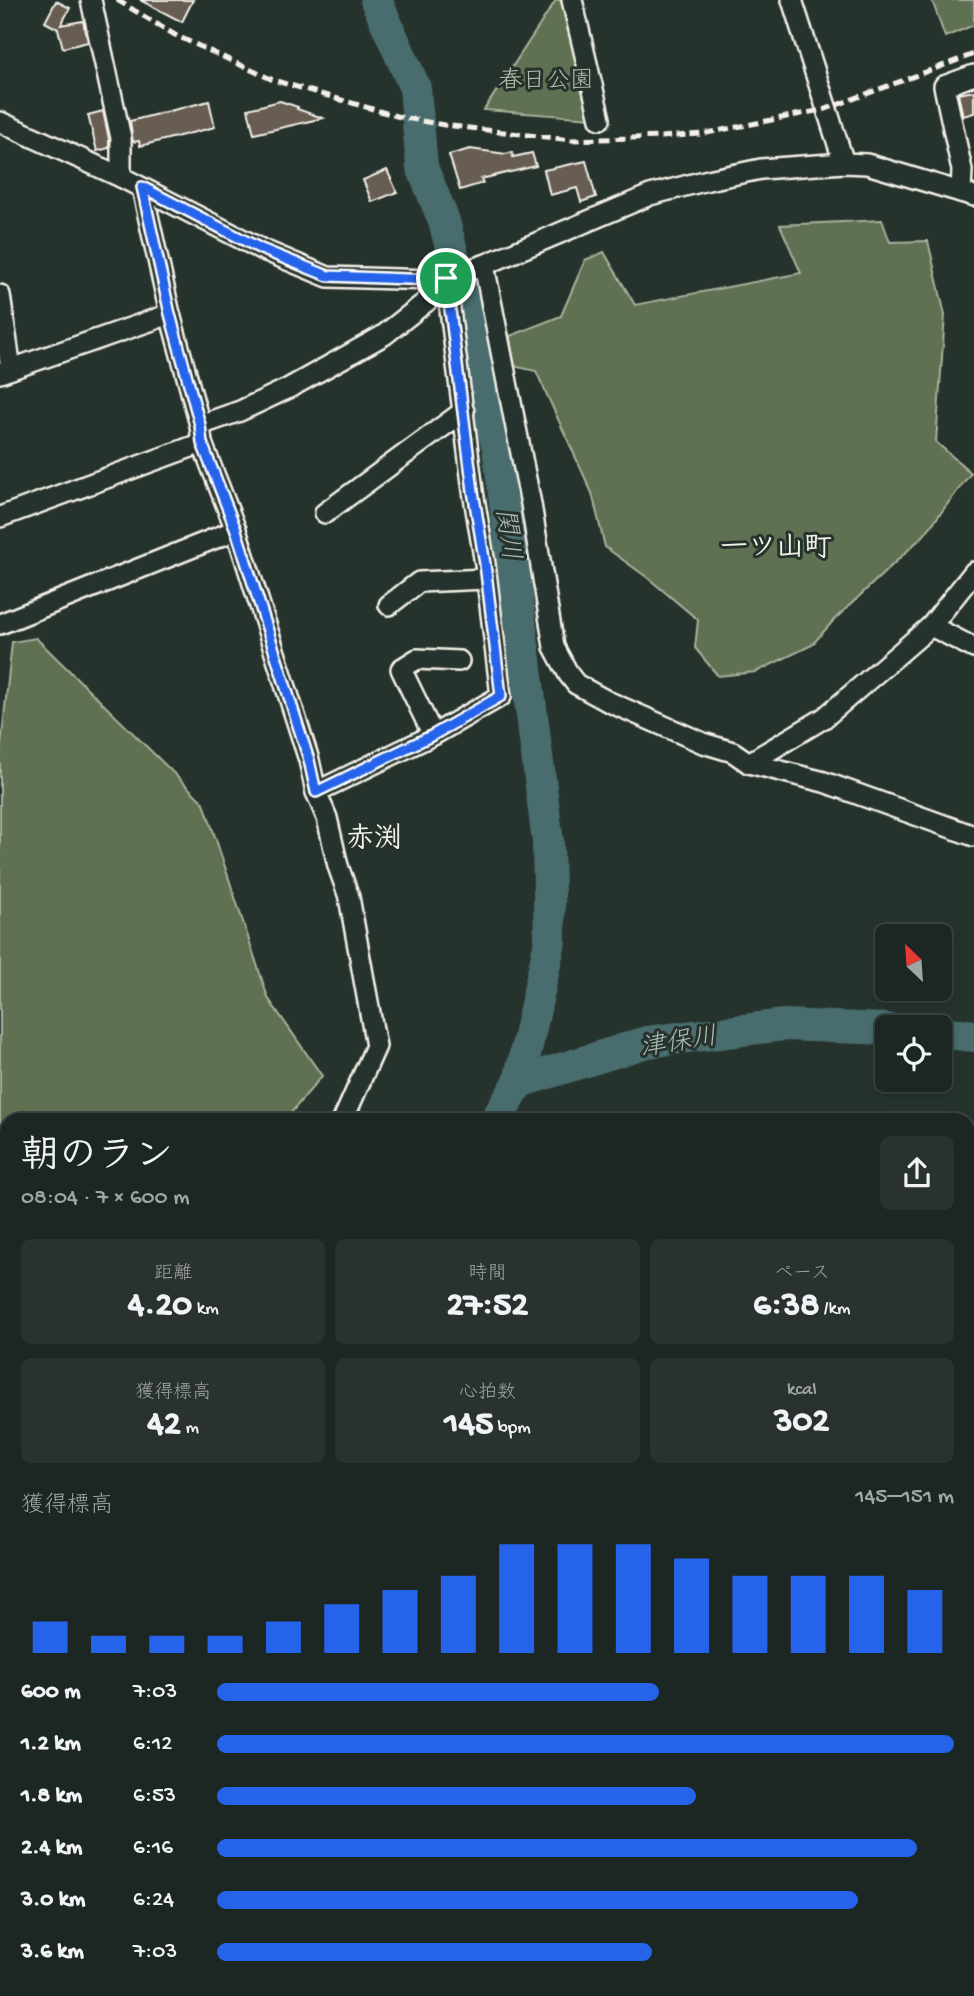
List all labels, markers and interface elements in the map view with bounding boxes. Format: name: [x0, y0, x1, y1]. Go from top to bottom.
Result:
park label: 春日公園: [498, 67, 594, 97]
pin: [416, 248, 476, 308]
icon: arrive: [427, 259, 465, 297]
water label: 関川: [487, 507, 525, 563]
district label: 一ツ山町: [720, 533, 832, 566]
district label: 赤渕: [346, 823, 402, 857]
north arrow: [875, 924, 952, 1001]
map controls: [875, 924, 952, 1092]
button: locate: [875, 1015, 952, 1092]
water label: 津保川: [638, 1022, 720, 1066]
button: share: [880, 1136, 954, 1210]
text: 朝のラン: [21, 1137, 173, 1181]
text: 08:04 · 7 × 600 m: [21, 1185, 189, 1212]
text: 距離: [154, 1263, 192, 1286]
text: 時間: [468, 1263, 507, 1286]
text: ペース: [774, 1263, 830, 1286]
text: 4.20: [128, 1286, 192, 1327]
text: 27:52: [447, 1286, 528, 1327]
text: 6:38: [753, 1286, 819, 1327]
text: km: [192, 1298, 219, 1321]
text: /km: [819, 1298, 850, 1321]
text: kcal: [787, 1379, 817, 1402]
text: 獲得標高: [135, 1382, 211, 1405]
text: 心拍数: [459, 1382, 516, 1405]
text: 302: [774, 1402, 829, 1443]
text: 42: [147, 1405, 181, 1446]
text: 145: [444, 1405, 493, 1446]
text: m: [181, 1417, 199, 1440]
text: bpm: [493, 1417, 531, 1440]
text: 145–151 m: [855, 1484, 954, 1511]
text: 獲得標高: [21, 1493, 113, 1520]
text: 600 m: [21, 1679, 81, 1706]
text: 7:03: [133, 1679, 177, 1706]
text: 1.2 km: [21, 1731, 81, 1758]
text: 6:12: [133, 1731, 172, 1758]
text: 1.8 km: [21, 1783, 82, 1810]
text: 6:53: [133, 1783, 176, 1810]
text: 2.4 km: [21, 1835, 82, 1862]
text: 6:16: [133, 1835, 173, 1862]
text: 3.0 km: [21, 1887, 85, 1914]
text: 6:24: [133, 1887, 174, 1914]
text: 3.6 km: [21, 1939, 84, 1966]
text: 7:03: [133, 1939, 177, 1966]

